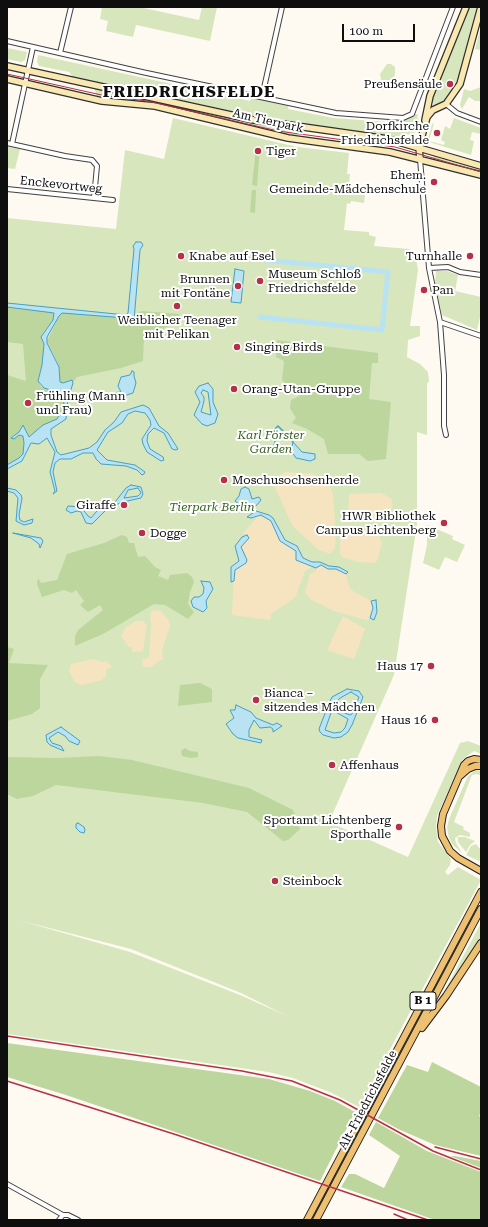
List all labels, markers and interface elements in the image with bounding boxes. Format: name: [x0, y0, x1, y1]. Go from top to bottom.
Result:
scale bar: [344, 16, 417, 42]
text: 100 m: [349, 24, 383, 38]
place label: Preußensäule: [364, 77, 442, 91]
marker: Preußensäule: [445, 79, 455, 89]
district label: FRIEDRICHSFELDE: [103, 82, 275, 102]
street label: Am Tierpark: [231, 106, 305, 136]
place label: Dorfkirche Friedrichsfelde: [341, 119, 429, 147]
marker: Dorfkirche Friedrichsfelde: [432, 128, 442, 138]
place label: Tiger: [266, 144, 296, 158]
marker: Tiger: [253, 146, 263, 156]
place label: Ehem. Gemeinde-Mädchenschule: [269, 168, 426, 196]
street label: Enckevortweg: [19, 174, 103, 196]
marker: Ehem. Gemeinde-Mädchenschule: [429, 177, 439, 187]
place label: Knabe auf Esel: [189, 249, 275, 263]
place label: Turnhalle: [406, 249, 462, 263]
marker: Knabe auf Esel: [176, 251, 186, 261]
marker: Turnhalle: [465, 251, 475, 261]
place label: Museum Schloß Friedrichsfelde: [268, 267, 361, 295]
place label: Brunnen mit Fontäne: [161, 272, 230, 300]
marker: Museum Schloß Friedrichsfelde: [255, 276, 265, 286]
marker: Brunnen mit Fontäne: [233, 281, 243, 291]
place label: Pan: [432, 283, 454, 297]
marker: Pan: [419, 285, 429, 295]
marker: Weiblicher Teenager mit Pelikan: [172, 301, 182, 311]
place label: Weiblicher Teenager mit Pelikan: [117, 313, 237, 341]
place label: Singing Birds: [245, 340, 322, 354]
marker: Singing Birds: [232, 342, 242, 352]
place label: Orang-Utan-Gruppe: [242, 382, 360, 396]
marker: Orang-Utan-Gruppe: [229, 384, 239, 394]
place label: Frühling (Mann und Frau): [36, 389, 125, 417]
marker: Frühling (Mann und Frau): [23, 398, 33, 408]
park label: Karl Förster Garden: [238, 428, 304, 456]
place label: Moschusochsenherde: [232, 473, 359, 487]
marker: Moschusochsenherde: [219, 475, 229, 485]
place label: Giraffe: [76, 498, 116, 512]
marker: Giraffe: [119, 500, 129, 510]
park label: Tierpark Berlin: [169, 500, 255, 514]
place label: HWR Bibliothek Campus Lichtenberg: [316, 509, 436, 537]
marker: HWR Bibliothek Campus Lichtenberg: [439, 518, 449, 528]
place label: Dogge: [150, 526, 187, 540]
marker: Dogge: [137, 528, 147, 538]
place label: Haus 17: [377, 659, 423, 673]
marker: Haus 17: [426, 661, 436, 671]
place label: Bianca – sitzendes Mädchen: [264, 686, 375, 714]
marker: Bianca – sitzendes Mädchen: [251, 695, 261, 705]
place label: Haus 16: [381, 713, 427, 727]
marker: Haus 16: [430, 715, 440, 725]
place label: Affenhaus: [340, 758, 399, 772]
marker: Affenhaus: [327, 760, 337, 770]
place label: Sportamt Lichtenberg Sporthalle: [264, 813, 391, 841]
marker: Sportamt Lichtenberg Sporthalle: [394, 822, 404, 832]
place label: Steinbock: [283, 874, 342, 888]
marker: Steinbock: [270, 876, 280, 886]
road number: B 1: [410, 992, 436, 1010]
street label: Alt-Friedrichsfelde: [336, 1048, 400, 1152]

